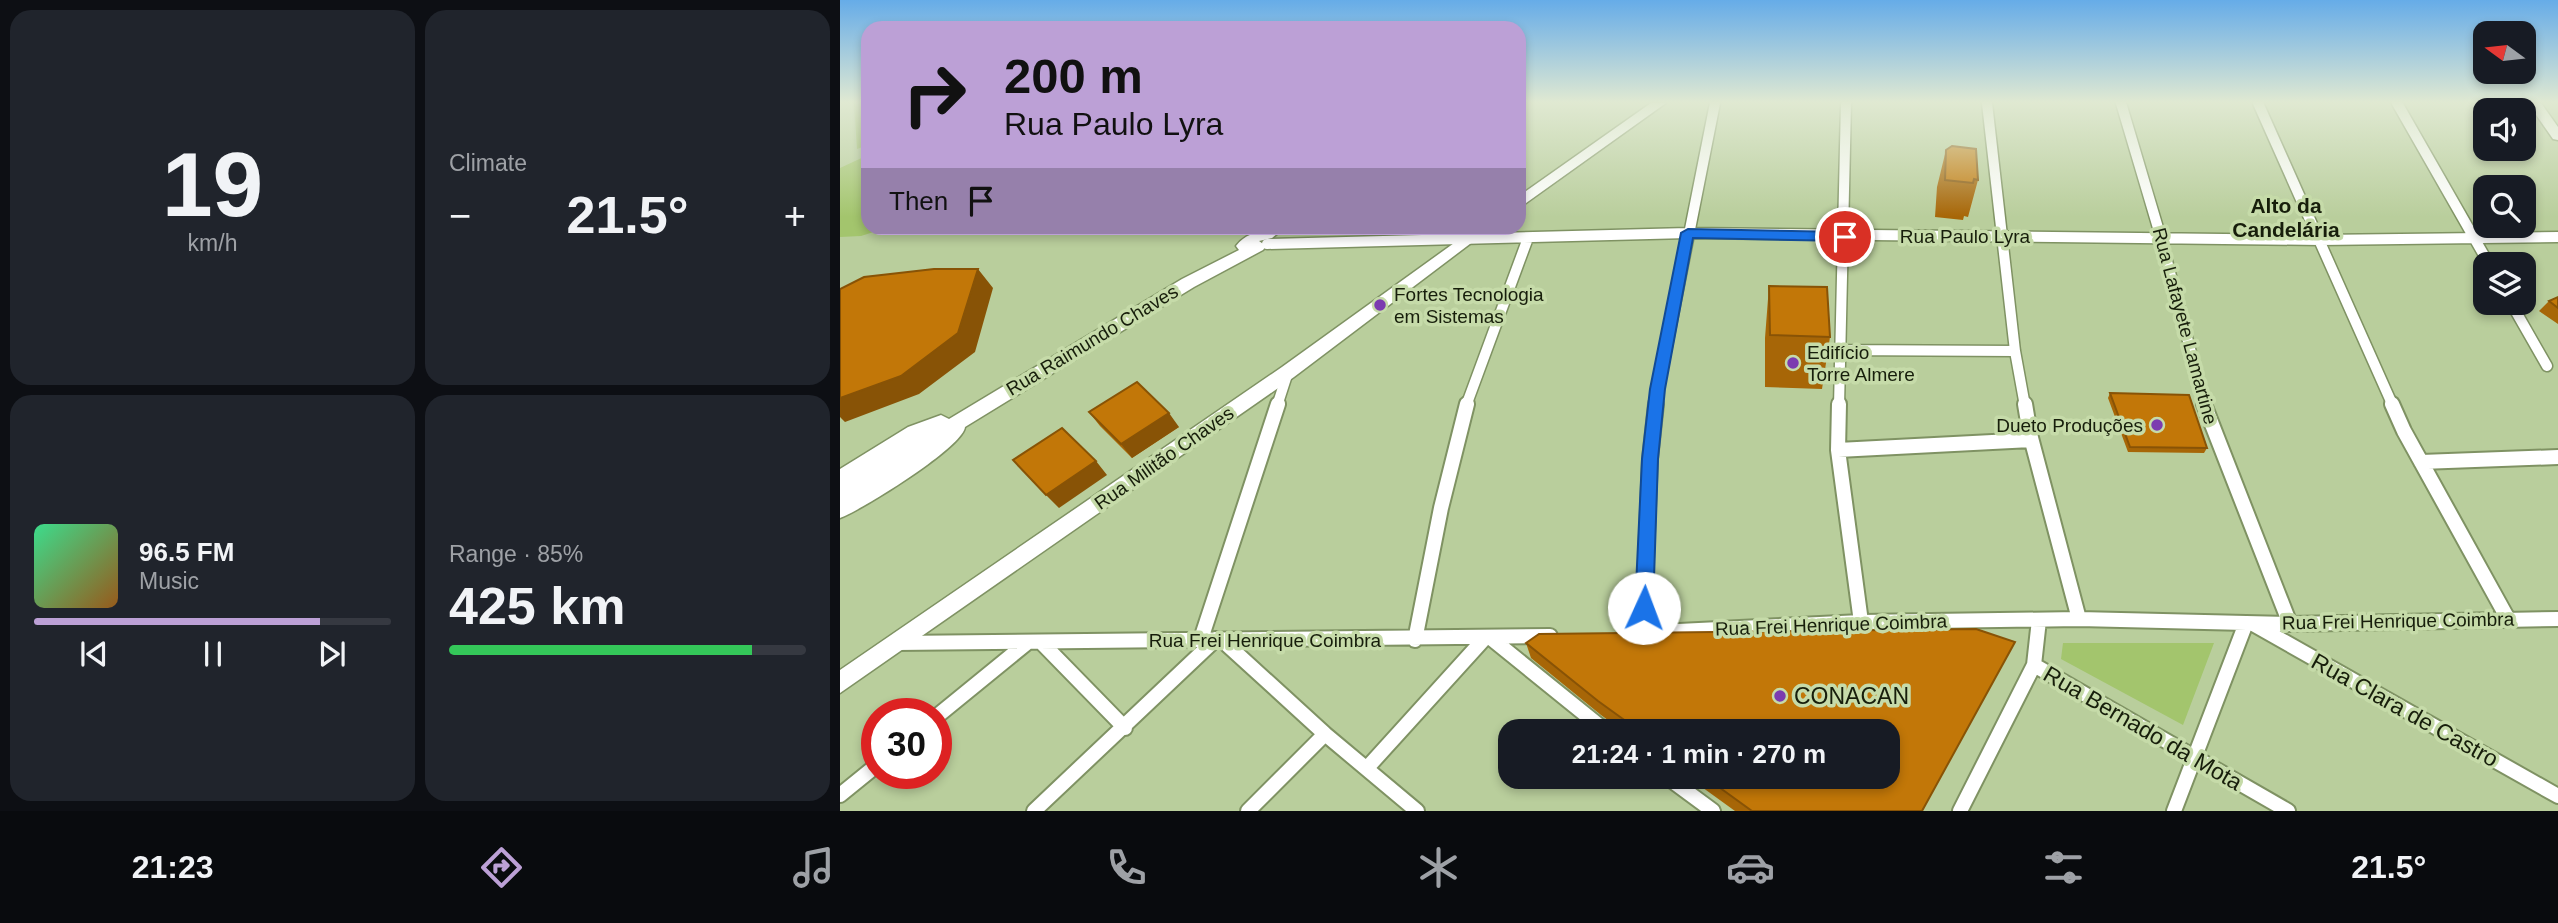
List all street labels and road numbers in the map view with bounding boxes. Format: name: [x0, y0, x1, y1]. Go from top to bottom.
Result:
street label: Rua Lafayete Lamartine: [2149, 225, 2221, 427]
street label: Rua Paulo Lyra: [1900, 226, 2031, 247]
street label: Rua Raimundo Chaves: [1002, 280, 1182, 400]
street label: Rua Militão Chaves: [1090, 402, 1238, 514]
street label: Rua Frei Henrique Coimbra: [2282, 608, 2515, 634]
street label: Rua Frei Henrique Coimbra: [1715, 610, 1948, 640]
street label: Rua Frei Henrique Coimbra: [1149, 630, 1382, 651]
street label: Rua Clara de Castro: [2307, 648, 2503, 772]
street label: Rua Bernado da Mota: [2039, 660, 2247, 796]

